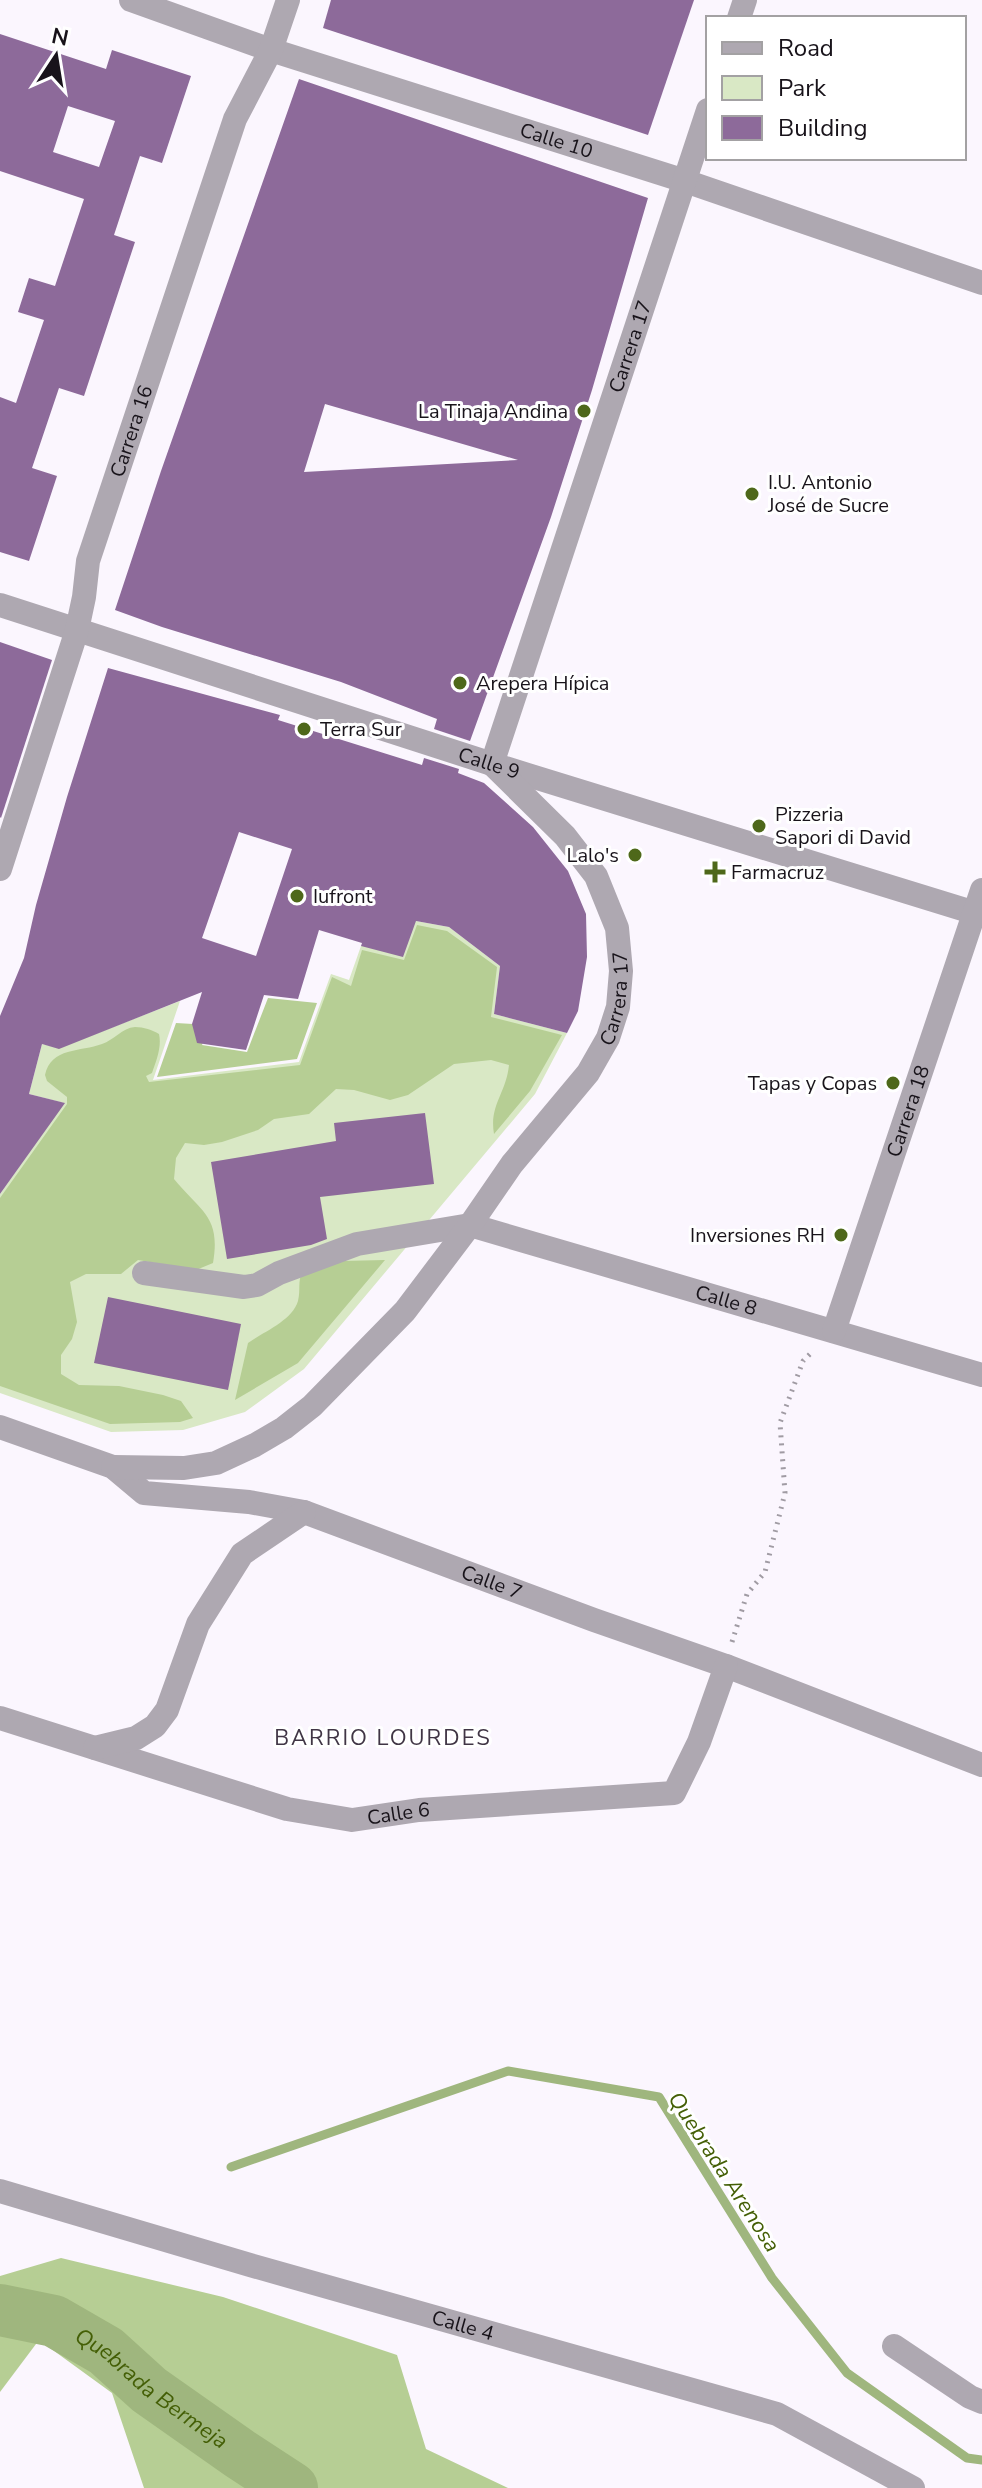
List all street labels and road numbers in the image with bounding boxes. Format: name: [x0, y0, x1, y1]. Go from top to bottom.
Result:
street label: Calle 10: [516, 116, 596, 165]
street label: Carrera 17: [602, 297, 658, 396]
street label: Carrera 16: [103, 382, 159, 481]
street label: Calle 9: [455, 740, 523, 785]
street label: Carrera 17: [593, 950, 635, 1051]
street label: Carrera 18: [880, 1062, 936, 1161]
street label: Calle 8: [692, 1278, 760, 1322]
street label: Calle 7: [457, 1558, 526, 1606]
street label: Calle 6: [365, 1796, 431, 1831]
street label: Calle 4: [429, 2304, 497, 2347]

